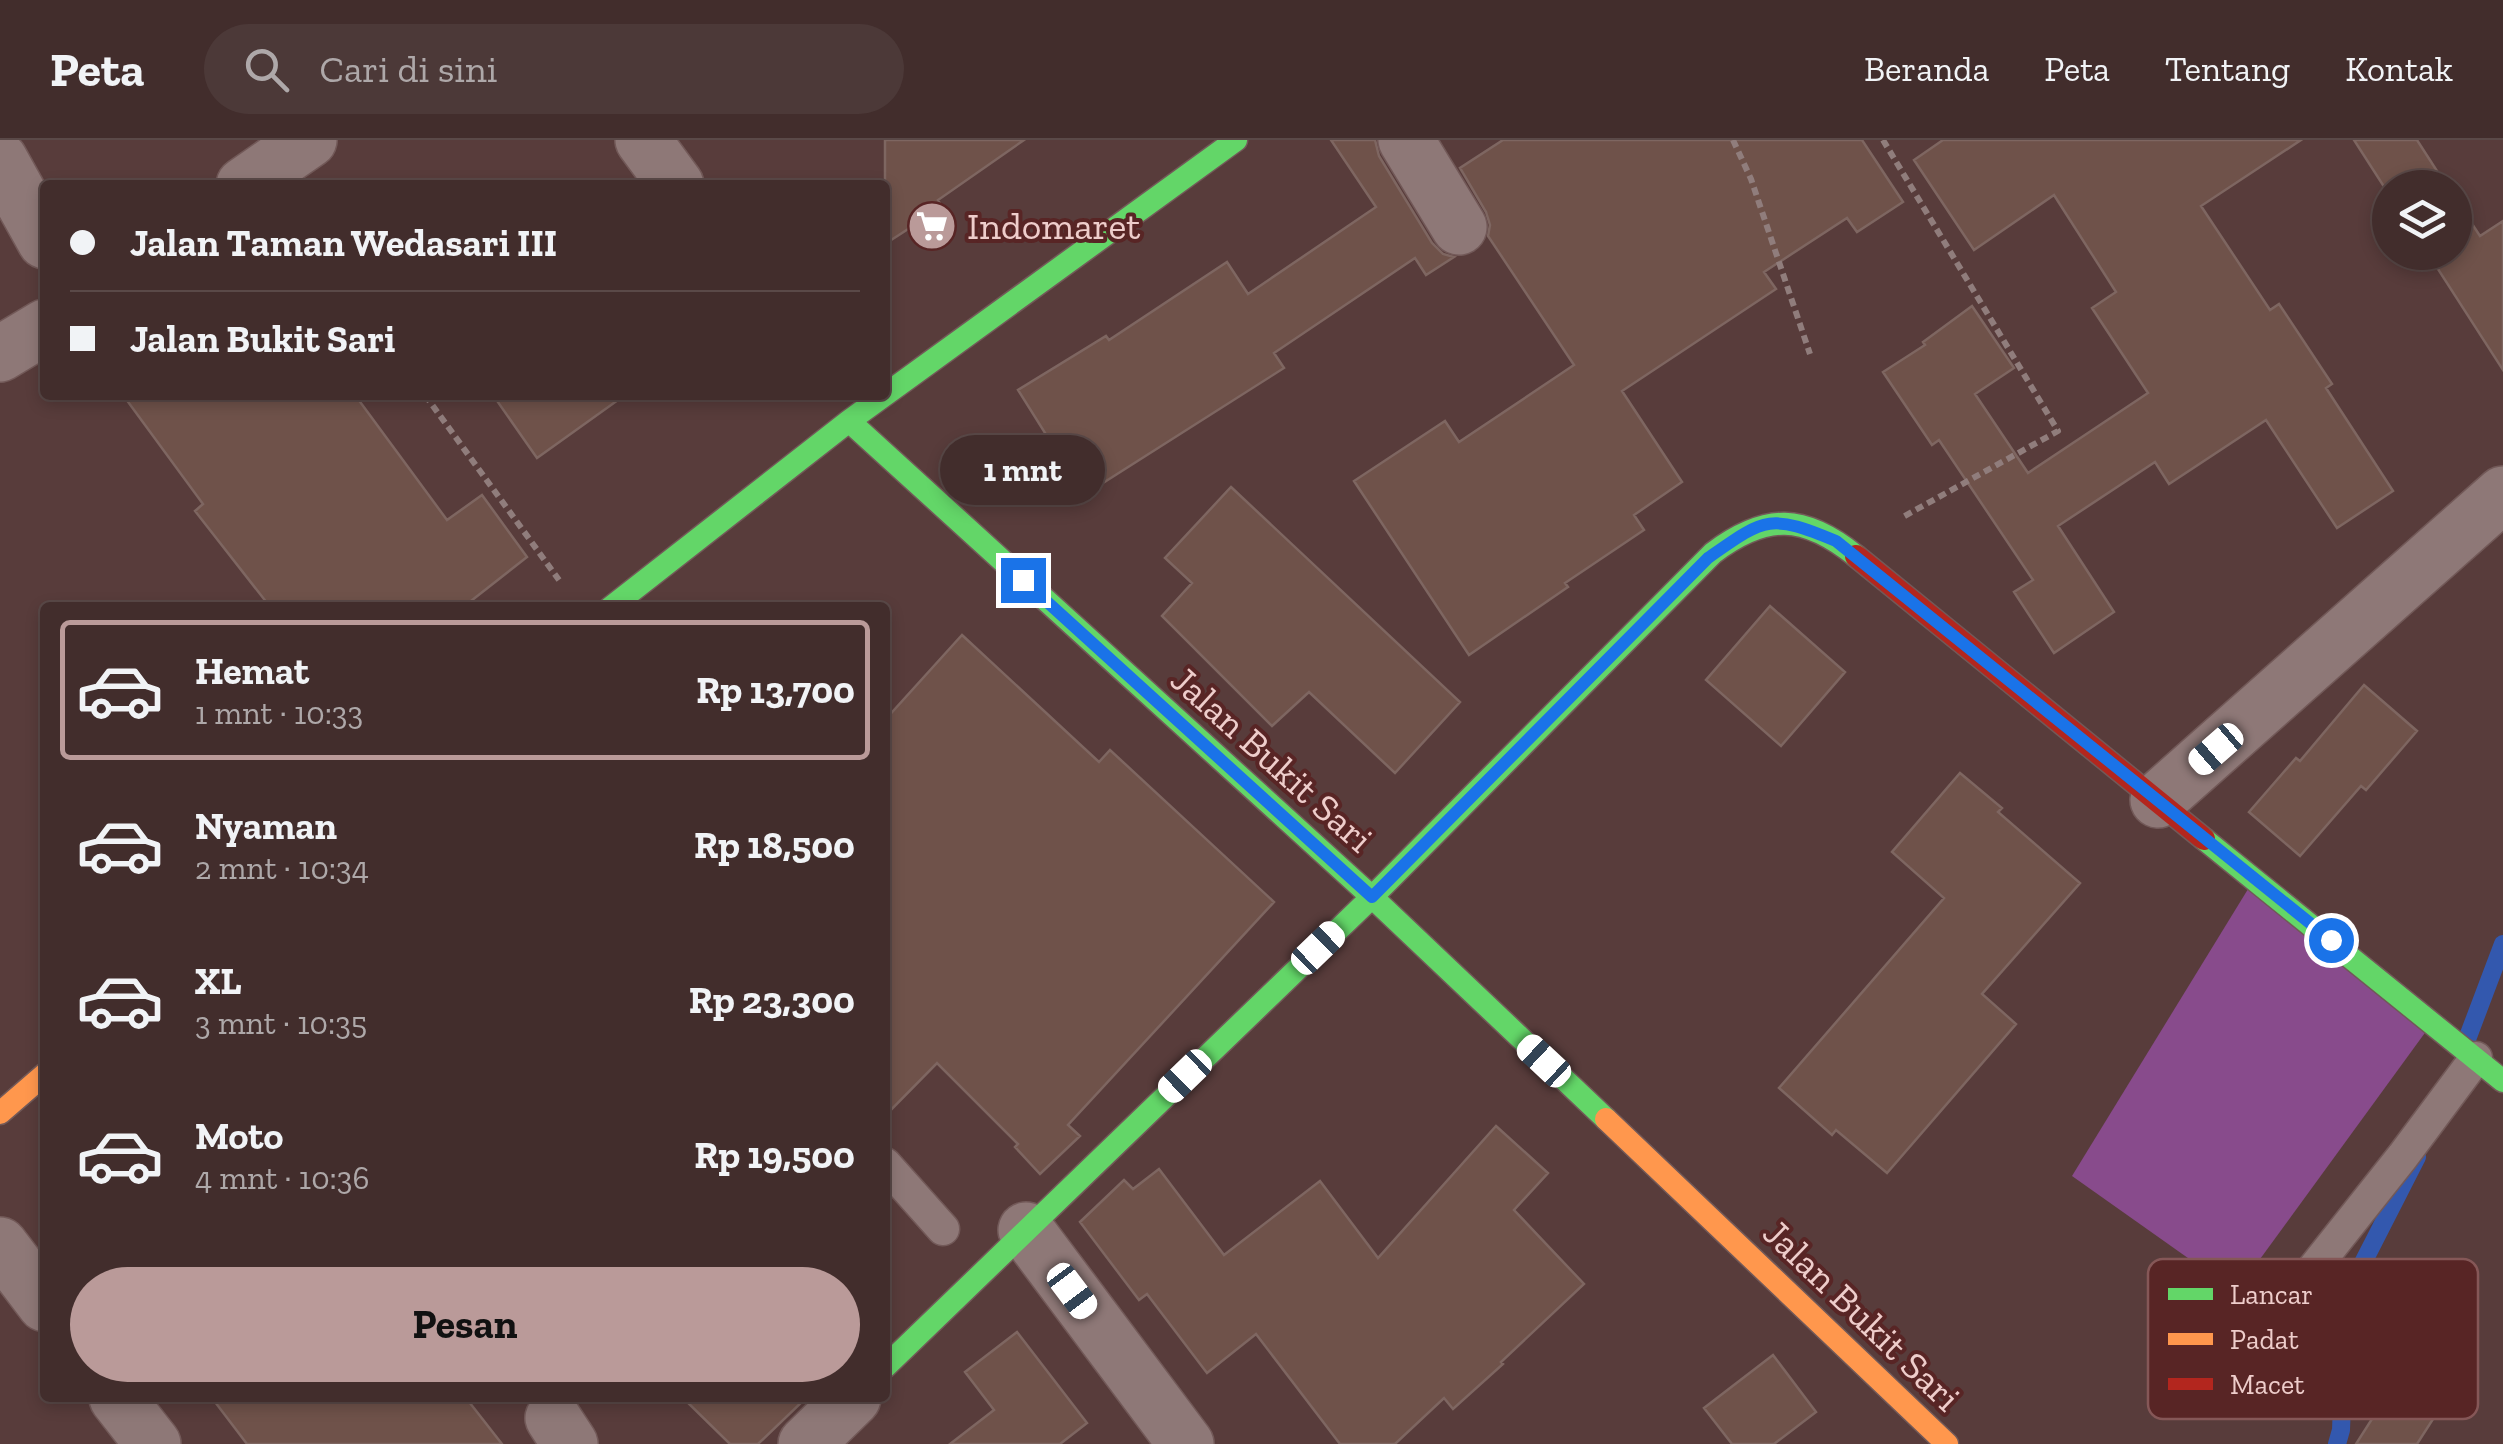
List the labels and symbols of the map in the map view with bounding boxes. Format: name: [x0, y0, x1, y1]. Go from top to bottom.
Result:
supermarket icon: Indomaret: [906, 200, 958, 252]
place label: Indomaret: [967, 203, 1140, 249]
callout: 1 mnt: [940, 435, 1106, 505]
route end: [1001, 558, 1046, 603]
street label: Jalan Bukit Sari: [1161, 656, 1383, 862]
car: [2184, 718, 2248, 780]
car: [1286, 916, 1350, 980]
route start: [2309, 918, 2354, 963]
car: [1512, 1030, 1576, 1092]
car: [1153, 1044, 1217, 1108]
street label: Jalan Bukit Sari: [1754, 1209, 1970, 1421]
car: [1042, 1258, 1102, 1324]
legend: [2148, 1259, 2478, 1419]
text: Lancar: [2230, 1278, 2313, 1311]
text: Padat: [2230, 1323, 2299, 1356]
text: Macet: [2230, 1368, 2305, 1401]

